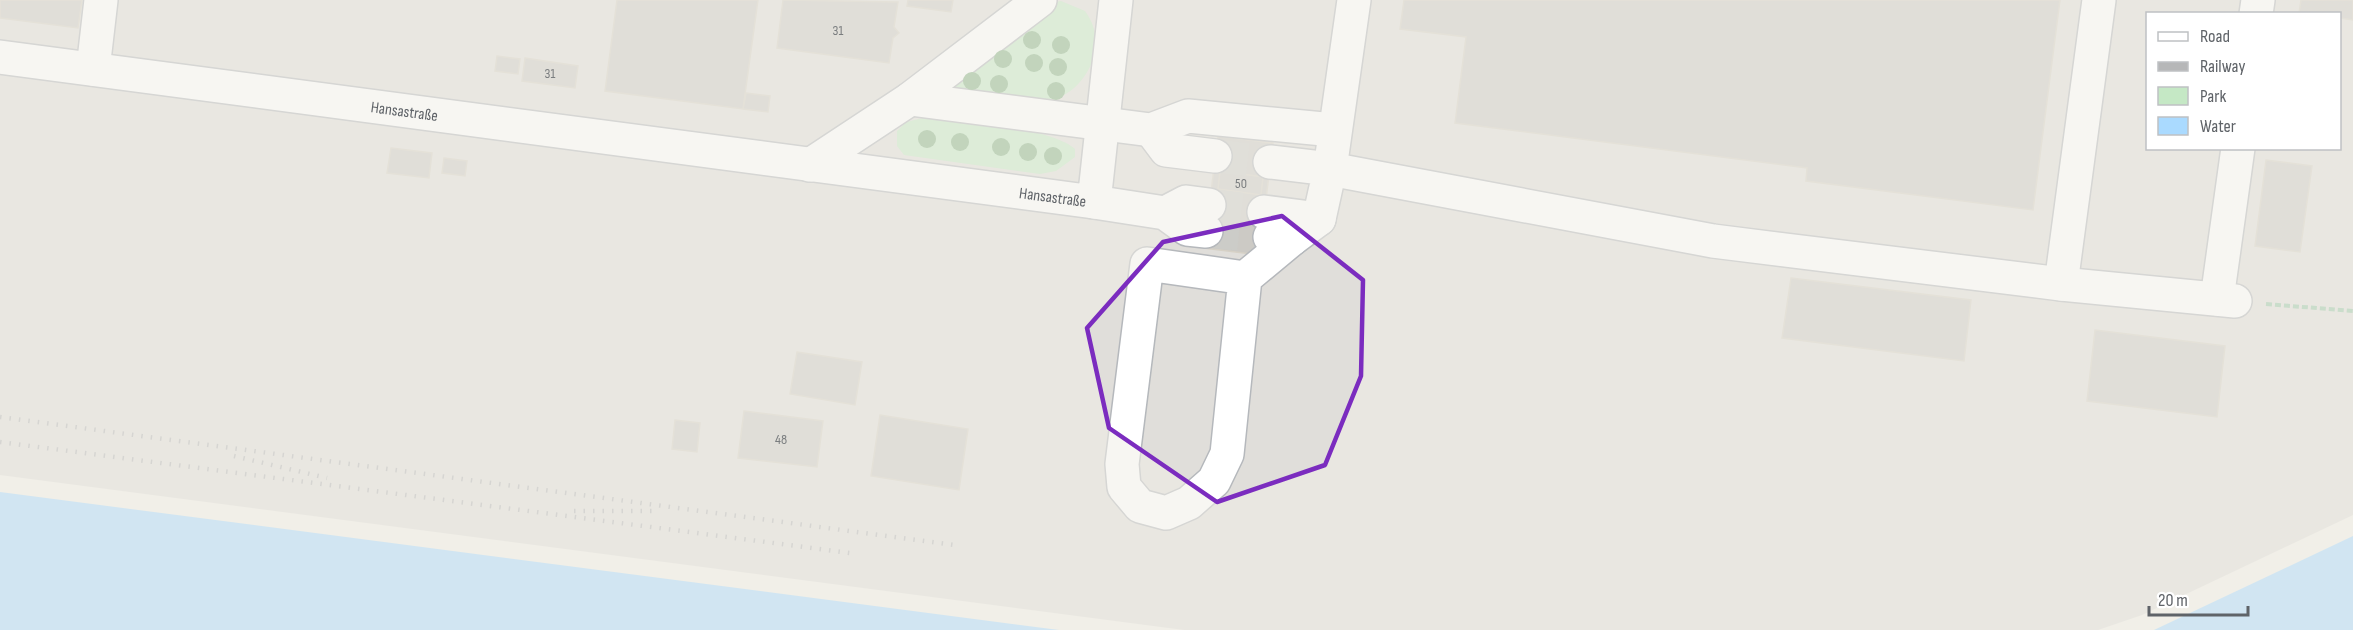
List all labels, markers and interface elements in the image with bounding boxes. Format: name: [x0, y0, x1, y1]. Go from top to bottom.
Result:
legend: [2146, 12, 2341, 150]
house number: 31: [833, 22, 843, 39]
text: Road: [2200, 26, 2230, 47]
text: Railway: [2200, 56, 2245, 77]
house number: 31: [545, 65, 555, 82]
text: Park: [2200, 86, 2226, 107]
street label: Hansastraße: [370, 98, 439, 126]
text: Water: [2200, 116, 2236, 137]
house number: 50: [1235, 175, 1247, 192]
street label: Hansastraße: [1018, 184, 1087, 212]
house number: 48: [775, 431, 787, 448]
scale bar: [2149, 579, 2248, 617]
text: 20 m: [2158, 590, 2188, 611]

